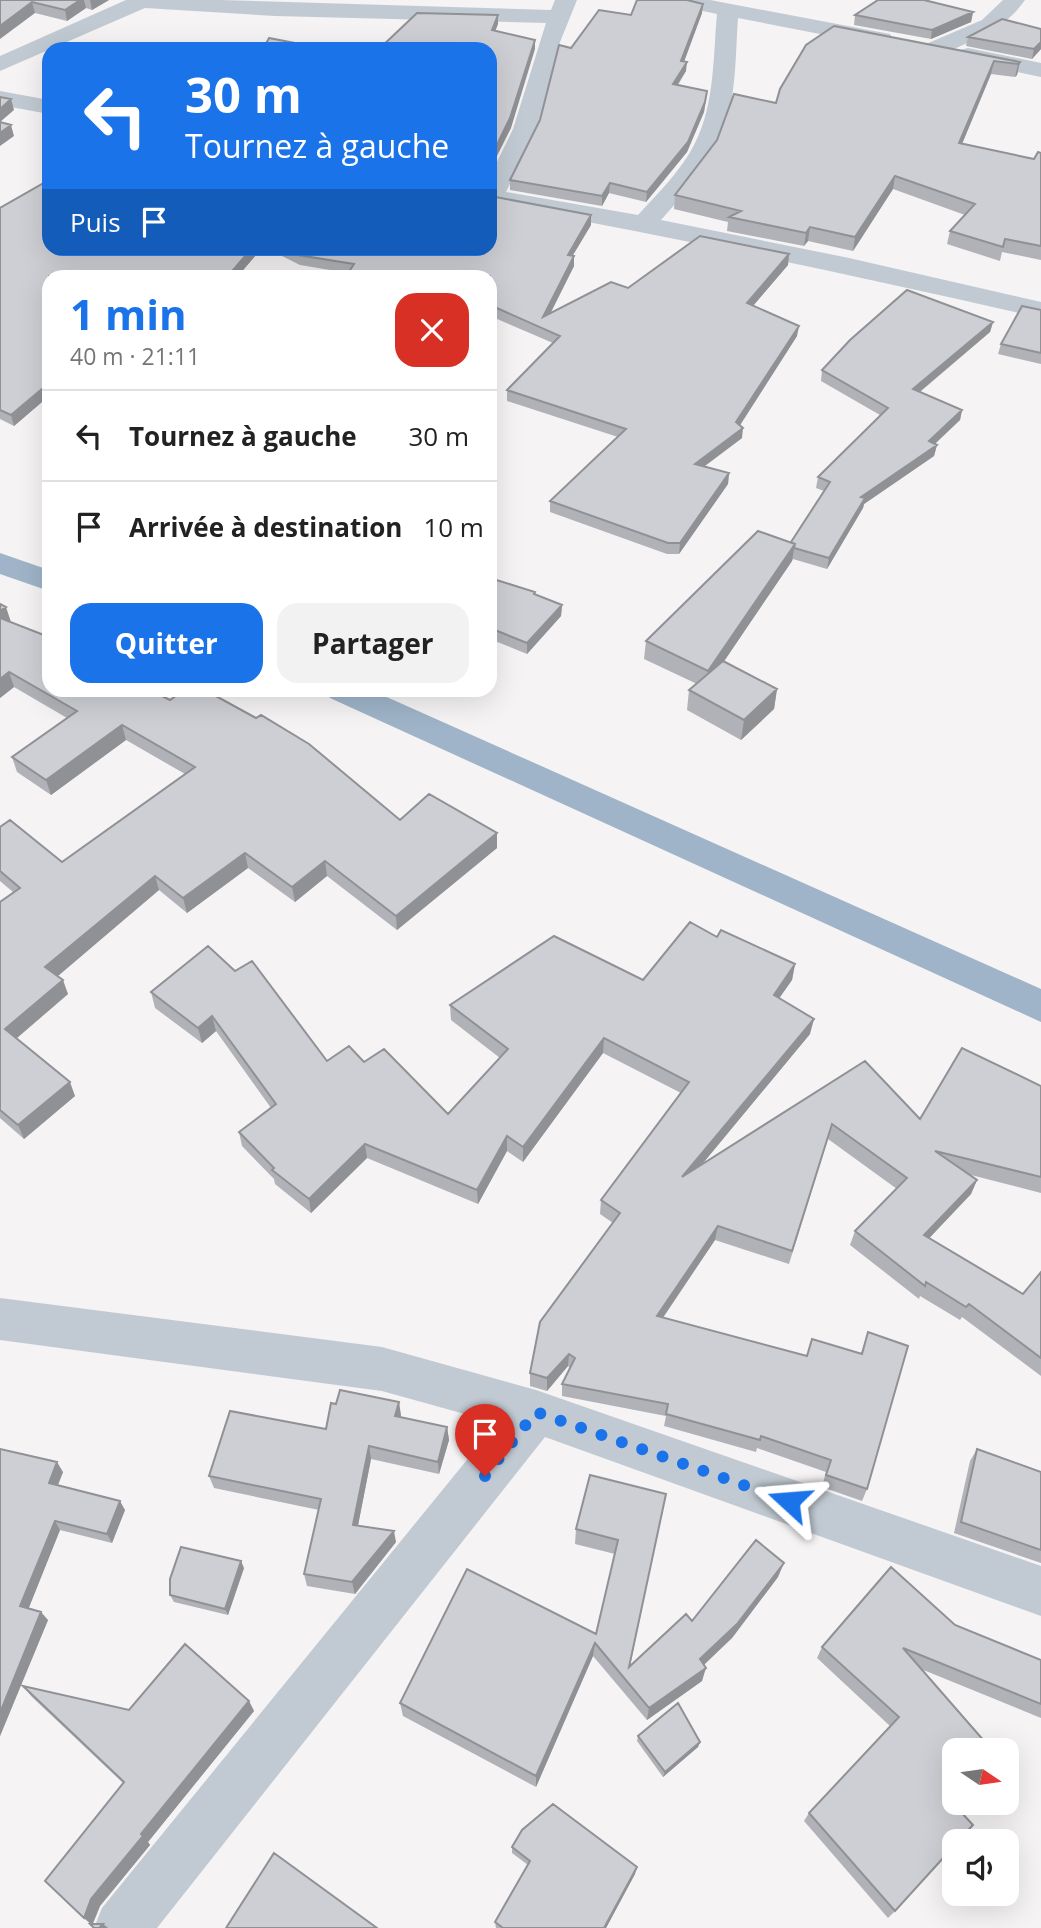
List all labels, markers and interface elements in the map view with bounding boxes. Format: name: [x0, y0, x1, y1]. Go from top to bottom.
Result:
text: 30 m: [185, 61, 302, 127]
icon: left: [70, 70, 161, 161]
text: Tournez à gauche: [185, 124, 449, 167]
icon: arrive: [135, 203, 173, 241]
text: Puis: [70, 204, 121, 240]
text: 1 min: [70, 285, 187, 342]
button: close: [395, 293, 469, 367]
text: 40 m · 21:11: [70, 340, 200, 372]
icon: left: [70, 417, 108, 455]
text: Tournez à gauche: [129, 418, 357, 454]
text: 30 m: [408, 418, 469, 454]
icon: arrive: [70, 508, 108, 546]
text: Arrivée à destination: [129, 509, 402, 545]
text: 10 m: [423, 509, 484, 545]
button: Quitter: [70, 603, 263, 683]
button: Partager: [277, 603, 469, 683]
pin: [455, 1404, 515, 1476]
icon: arrive: [466, 1415, 504, 1453]
position arrow: [752, 1464, 826, 1538]
north arrow: [942, 1738, 1018, 1815]
map controls: [942, 1738, 1019, 1906]
button: sound: [942, 1829, 1019, 1906]

